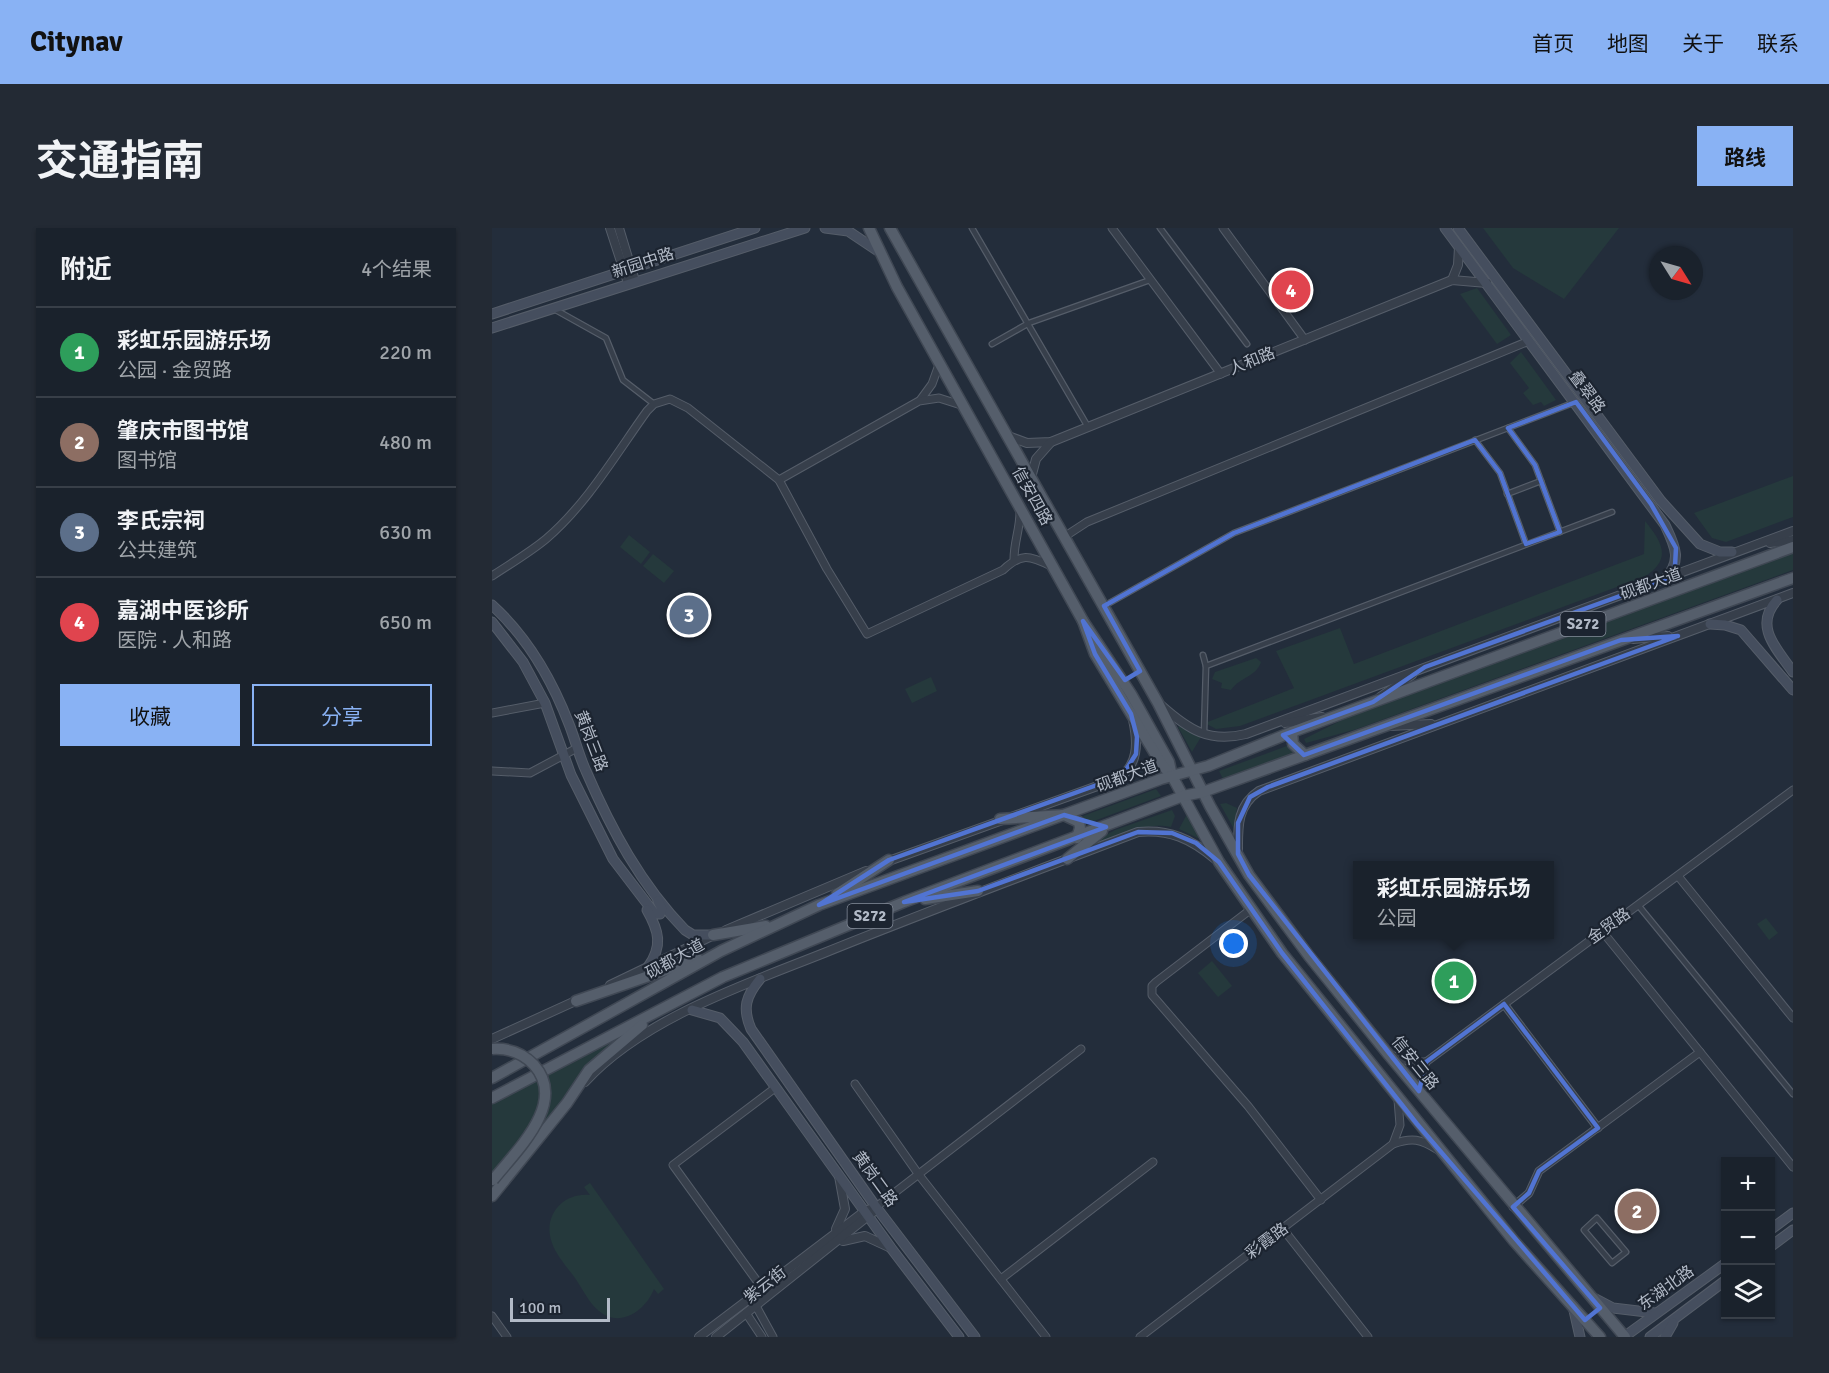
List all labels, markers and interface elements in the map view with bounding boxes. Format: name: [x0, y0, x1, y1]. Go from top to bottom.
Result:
text: Citynav: [30, 25, 123, 59]
text: 首页: [1532, 31, 1574, 57]
text: 地图: [1607, 31, 1649, 57]
text: 关于: [1682, 31, 1724, 57]
text: 联系: [1757, 31, 1799, 57]
button: 路线: [1697, 126, 1793, 186]
text: 交通指南: [36, 136, 204, 187]
street label: 新园中路: [609, 244, 677, 282]
north arrow: [1649, 246, 1703, 300]
text: 附近: [60, 254, 112, 286]
text: 4个结果: [361, 257, 432, 282]
pin: 4: [1272, 268, 1310, 312]
text: 彩虹乐园游乐场: [117, 327, 271, 354]
text: 1: [74, 340, 85, 365]
text: 220 m: [379, 340, 432, 365]
street label: 人和路: [1226, 343, 1278, 379]
text: 公园 · 金贸路: [117, 358, 232, 383]
street label: 叠翠路: [1565, 367, 1609, 417]
text: 肇庆市图书馆: [117, 417, 249, 444]
text: 2: [74, 430, 85, 455]
text: 480 m: [379, 430, 432, 455]
text: 图书馆: [117, 448, 177, 473]
street label: 信安四路: [1008, 463, 1056, 529]
text: 李氏宗祠: [117, 507, 205, 534]
text: 3: [74, 520, 85, 545]
text: 630 m: [379, 520, 432, 545]
text: 公共建筑: [117, 538, 197, 563]
street label: 砚都大道: [1618, 564, 1684, 604]
pin: 3: [670, 592, 708, 638]
text: 嘉湖中医诊所: [117, 597, 249, 624]
text: 4: [74, 610, 85, 635]
text: 650 m: [379, 610, 432, 635]
road number: S272: [1560, 612, 1606, 636]
text: 医院 · 人和路: [117, 628, 232, 653]
button: 收藏: [60, 684, 240, 746]
button: 分享: [252, 684, 432, 746]
street label: 黄岗三路: [570, 708, 612, 774]
street label: 砚都大道: [1094, 756, 1160, 796]
popup: [1353, 861, 1554, 939]
text: 彩虹乐园游乐场: [1376, 875, 1531, 902]
road number: S272: [848, 904, 892, 928]
street label: 金贸路: [1584, 904, 1634, 948]
text: 公园: [1376, 906, 1416, 931]
your location: [1219, 929, 1248, 958]
street label: 砚都大道: [642, 935, 708, 983]
pin: 1: [1434, 958, 1474, 1004]
street label: 信安三路: [1387, 1032, 1443, 1094]
street label: 黄岗二路: [848, 1147, 902, 1211]
map controls: [1721, 1157, 1775, 1319]
button: +: [1721, 1157, 1775, 1211]
pin: 2: [1618, 1188, 1656, 1234]
button: −: [1721, 1211, 1775, 1265]
street label: 彩霞路: [1242, 1219, 1292, 1263]
street label: 东湖北路: [1634, 1261, 1698, 1315]
street label: 紫云街: [740, 1262, 790, 1308]
button: layers: [1721, 1265, 1775, 1319]
scale bar: [510, 1295, 610, 1322]
text: 100 m: [519, 1298, 561, 1318]

